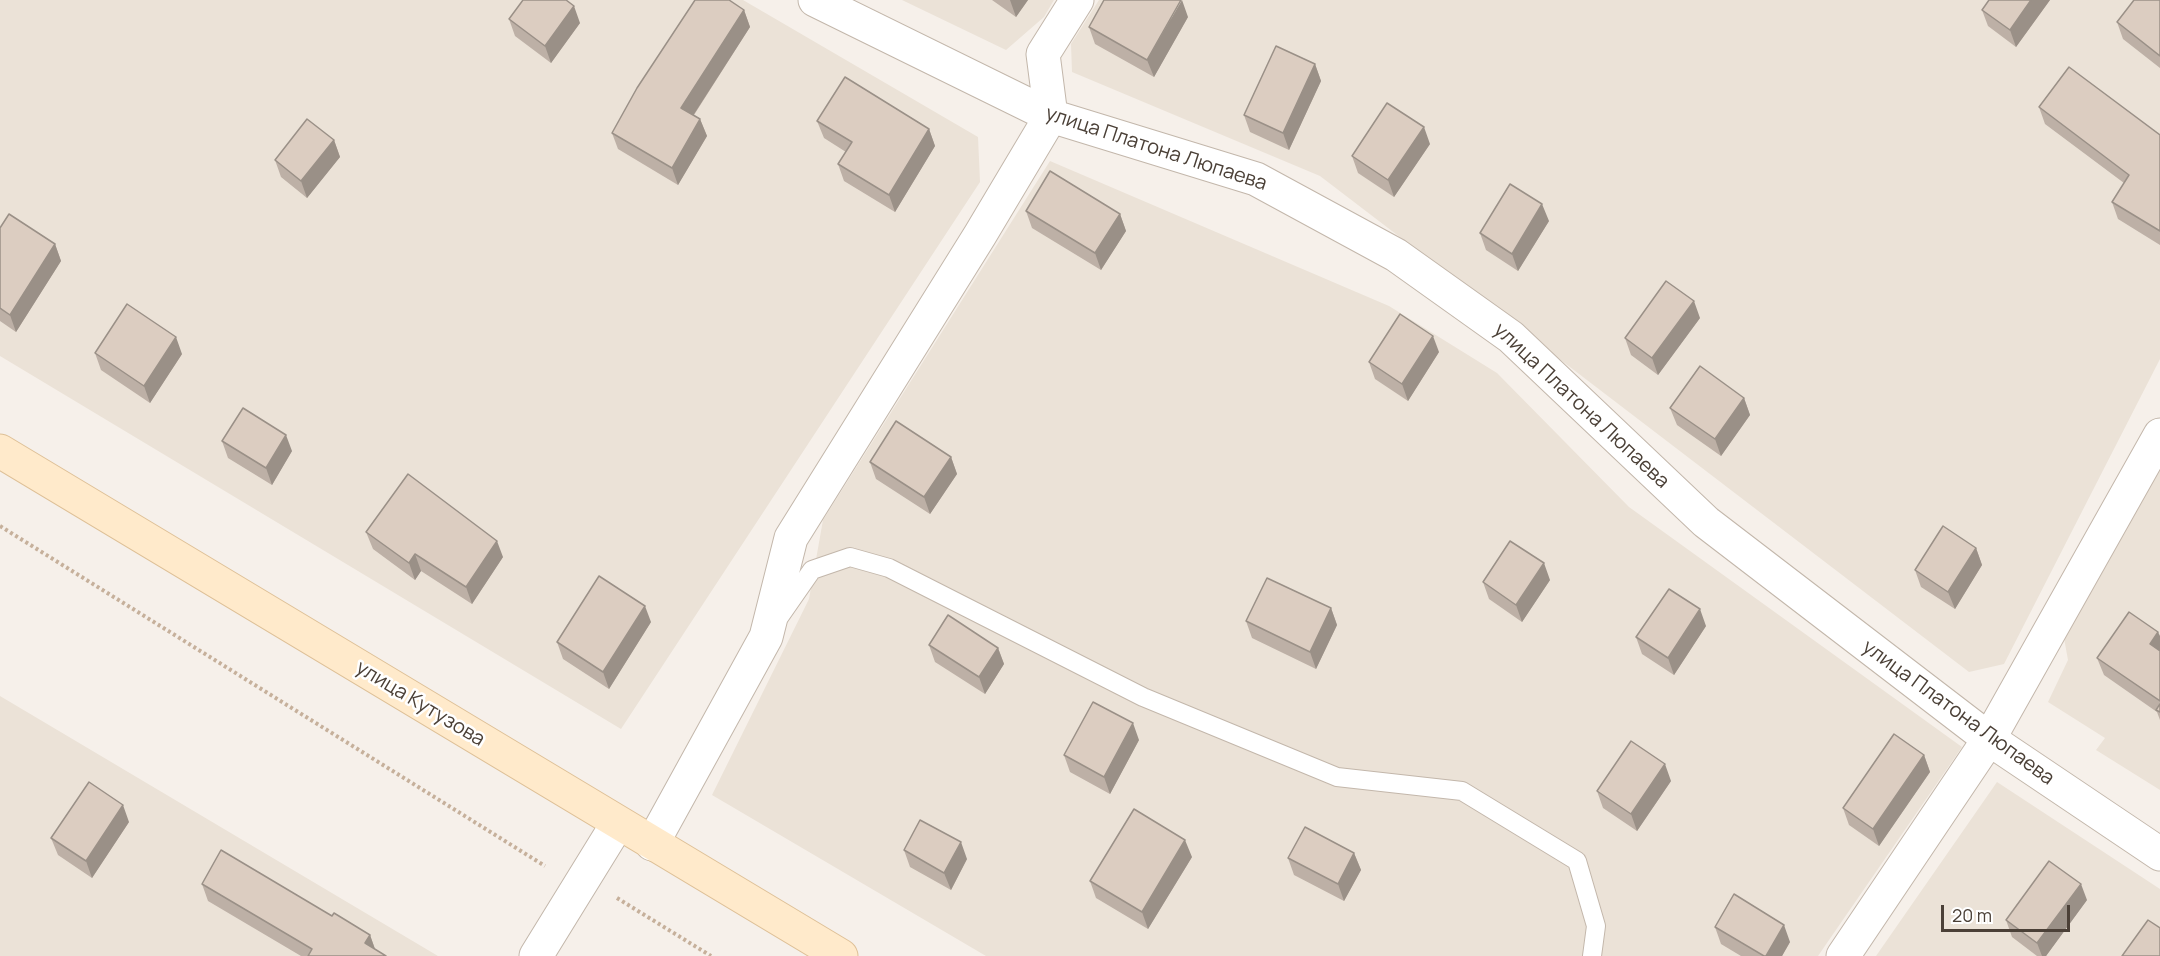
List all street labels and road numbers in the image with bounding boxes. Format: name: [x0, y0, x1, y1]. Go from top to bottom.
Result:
street label: улица Платона Люпаева: [1042, 102, 1270, 196]
street label: улица Платона Люпаева: [1488, 318, 1674, 494]
street label: улица Платона Люпаева: [1857, 635, 2059, 791]
street label: улица Кутузова: [351, 656, 489, 752]

